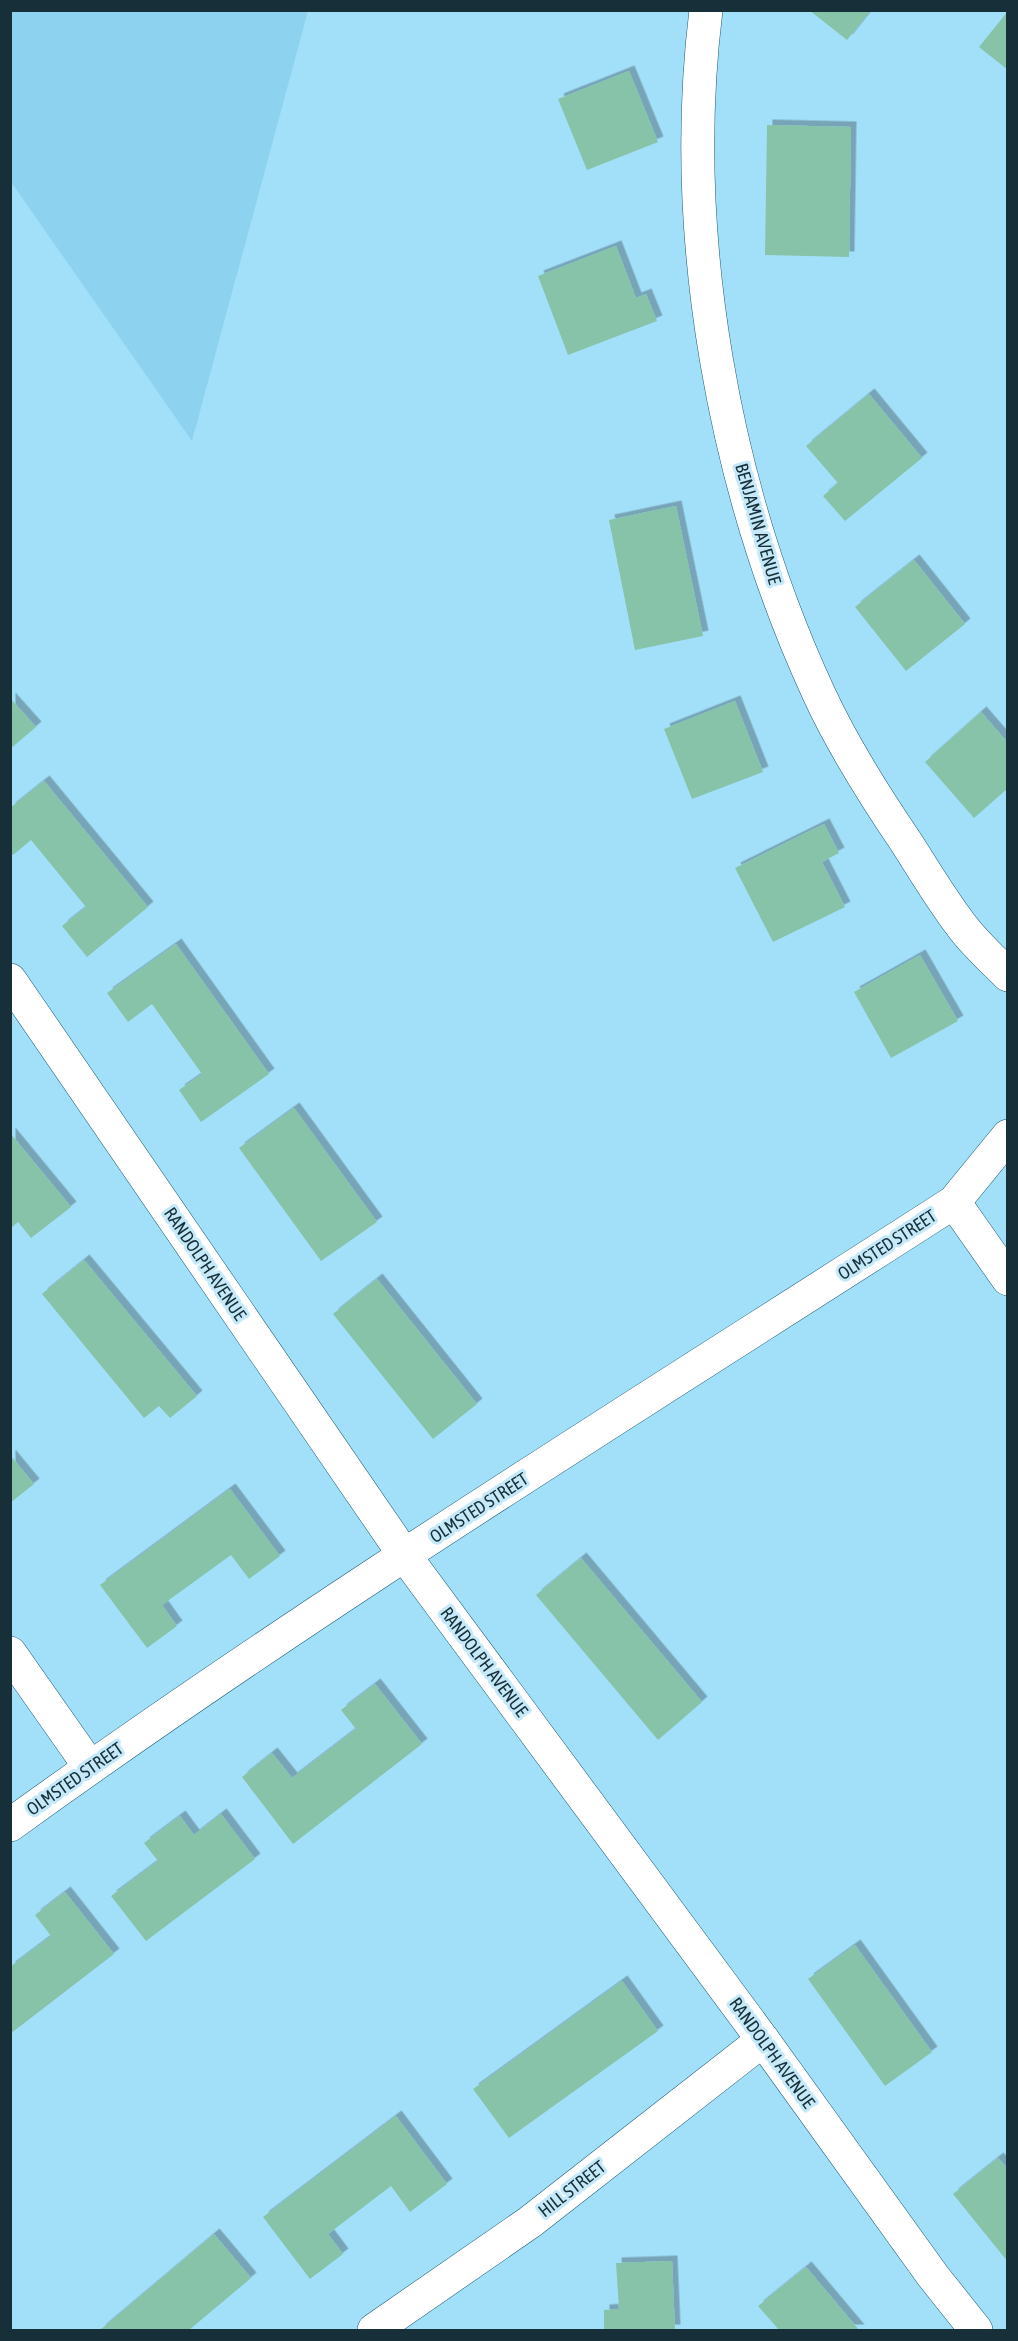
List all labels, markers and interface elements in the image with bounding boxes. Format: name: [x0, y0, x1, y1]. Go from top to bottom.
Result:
street label: BENJAMIN AVENUE: [731, 461, 786, 587]
street label: RANDOLPH AVENUE: [160, 1203, 251, 1324]
street label: OLMSTED STREET: [834, 1205, 940, 1284]
street label: OLMSTED STREET: [426, 1468, 532, 1547]
street label: RANDOLPH AVENUE: [436, 1603, 533, 1721]
street label: OLMSTED STREET: [22, 1738, 127, 1820]
street label: RANDOLPH AVENUE: [725, 1993, 820, 2112]
street label: HILL STREET: [534, 2156, 609, 2221]

